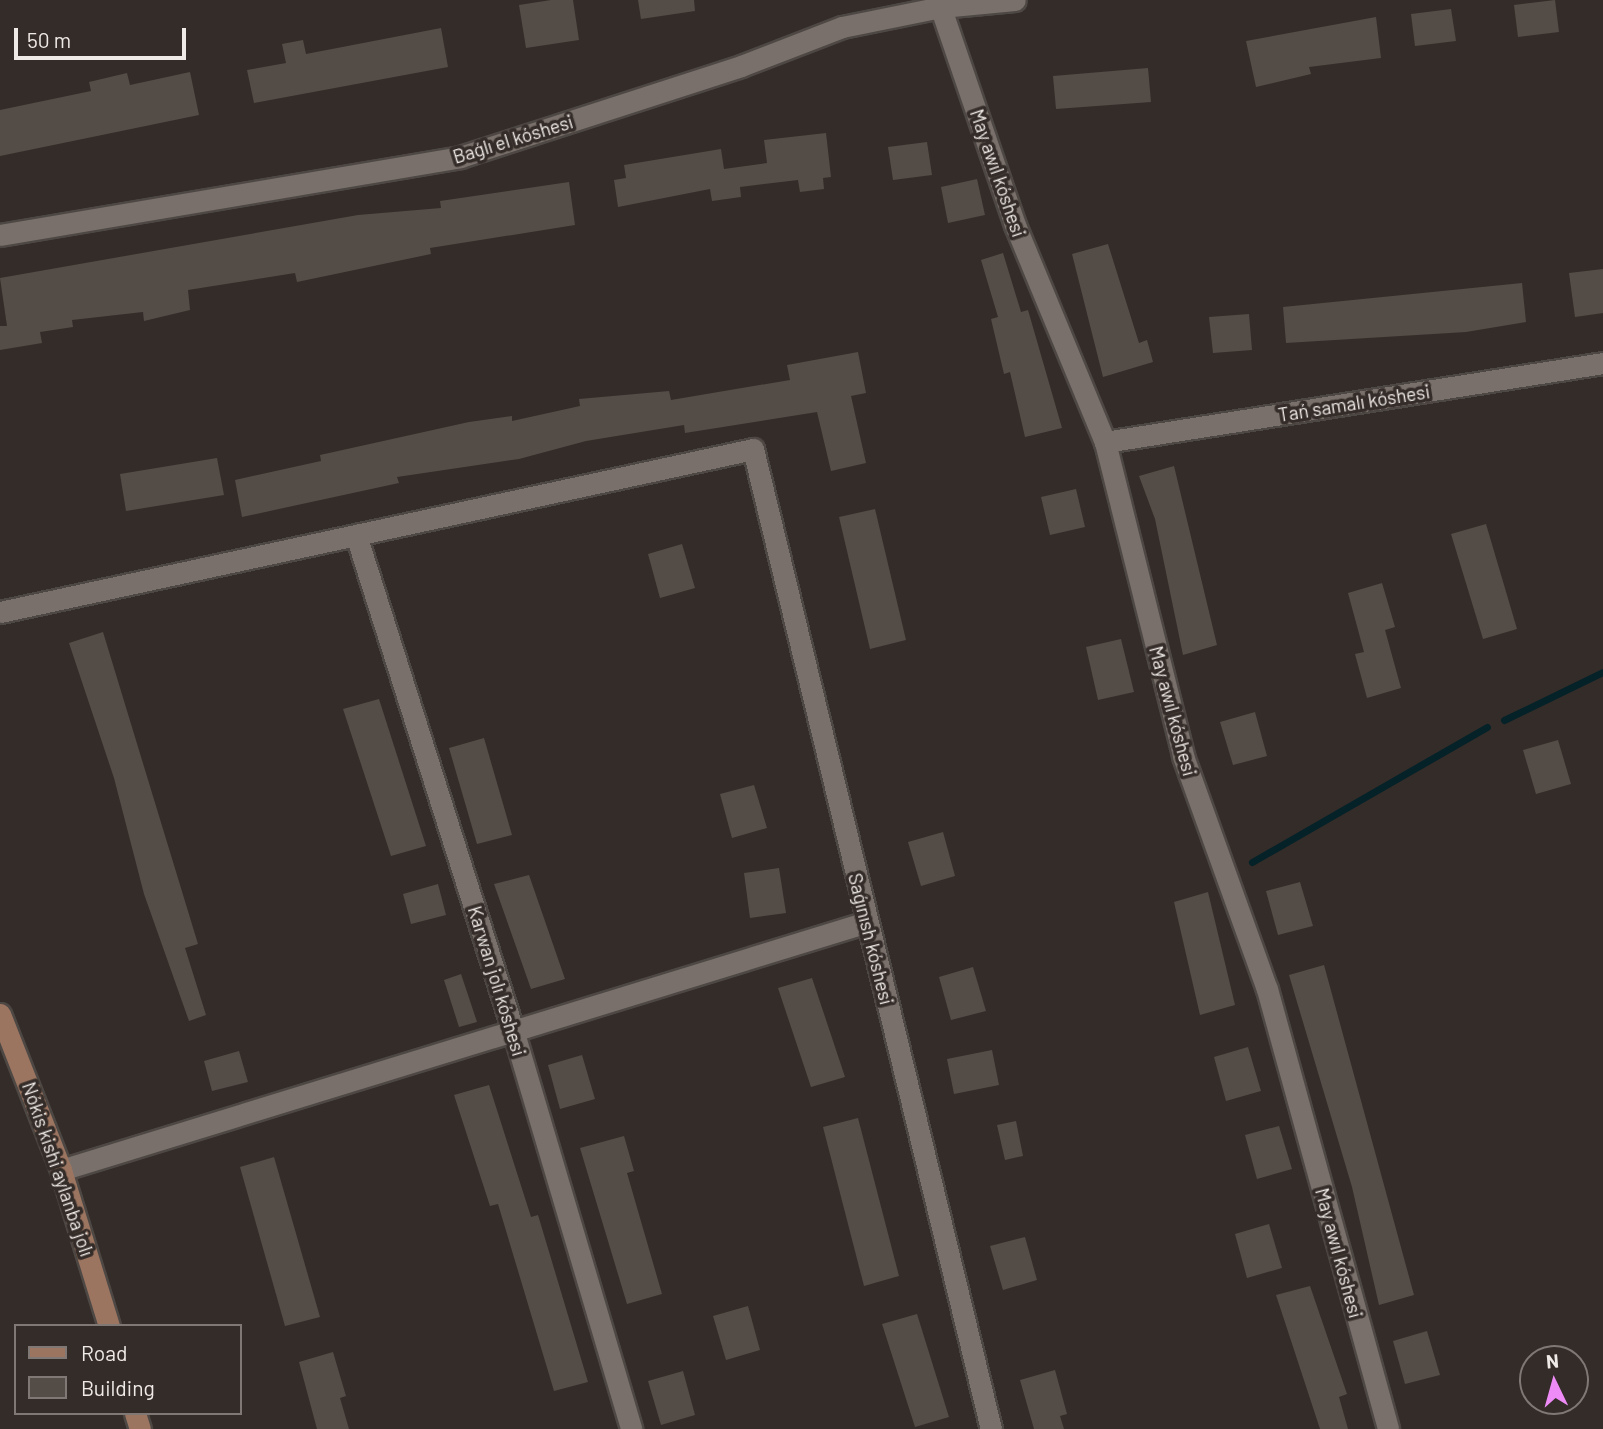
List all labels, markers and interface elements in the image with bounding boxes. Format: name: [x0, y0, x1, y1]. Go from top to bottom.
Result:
scale bar: [18, 14, 189, 58]
text: 50 m: [27, 27, 71, 52]
street label: May awıl kóshesi: [965, 106, 1031, 240]
street label: Baǵlı el kóshesi: [450, 110, 576, 168]
street label: Tań samalı kóshesi: [1277, 380, 1431, 426]
street label: May awıl kóshesi: [1145, 643, 1201, 779]
street label: Saǵınısh kóshesi: [844, 871, 898, 1007]
street label: Karwan jolı kóshesi: [463, 903, 531, 1059]
street label: Nókis kishi aylanba jolı: [17, 1079, 99, 1259]
street label: May awıl kóshesi: [1311, 1185, 1367, 1321]
legend: [14, 1324, 242, 1415]
text: Road: [81, 1340, 127, 1365]
north arrow: [1519, 1345, 1589, 1415]
text: N: [1545, 1349, 1560, 1373]
text: Building: [81, 1375, 155, 1400]

